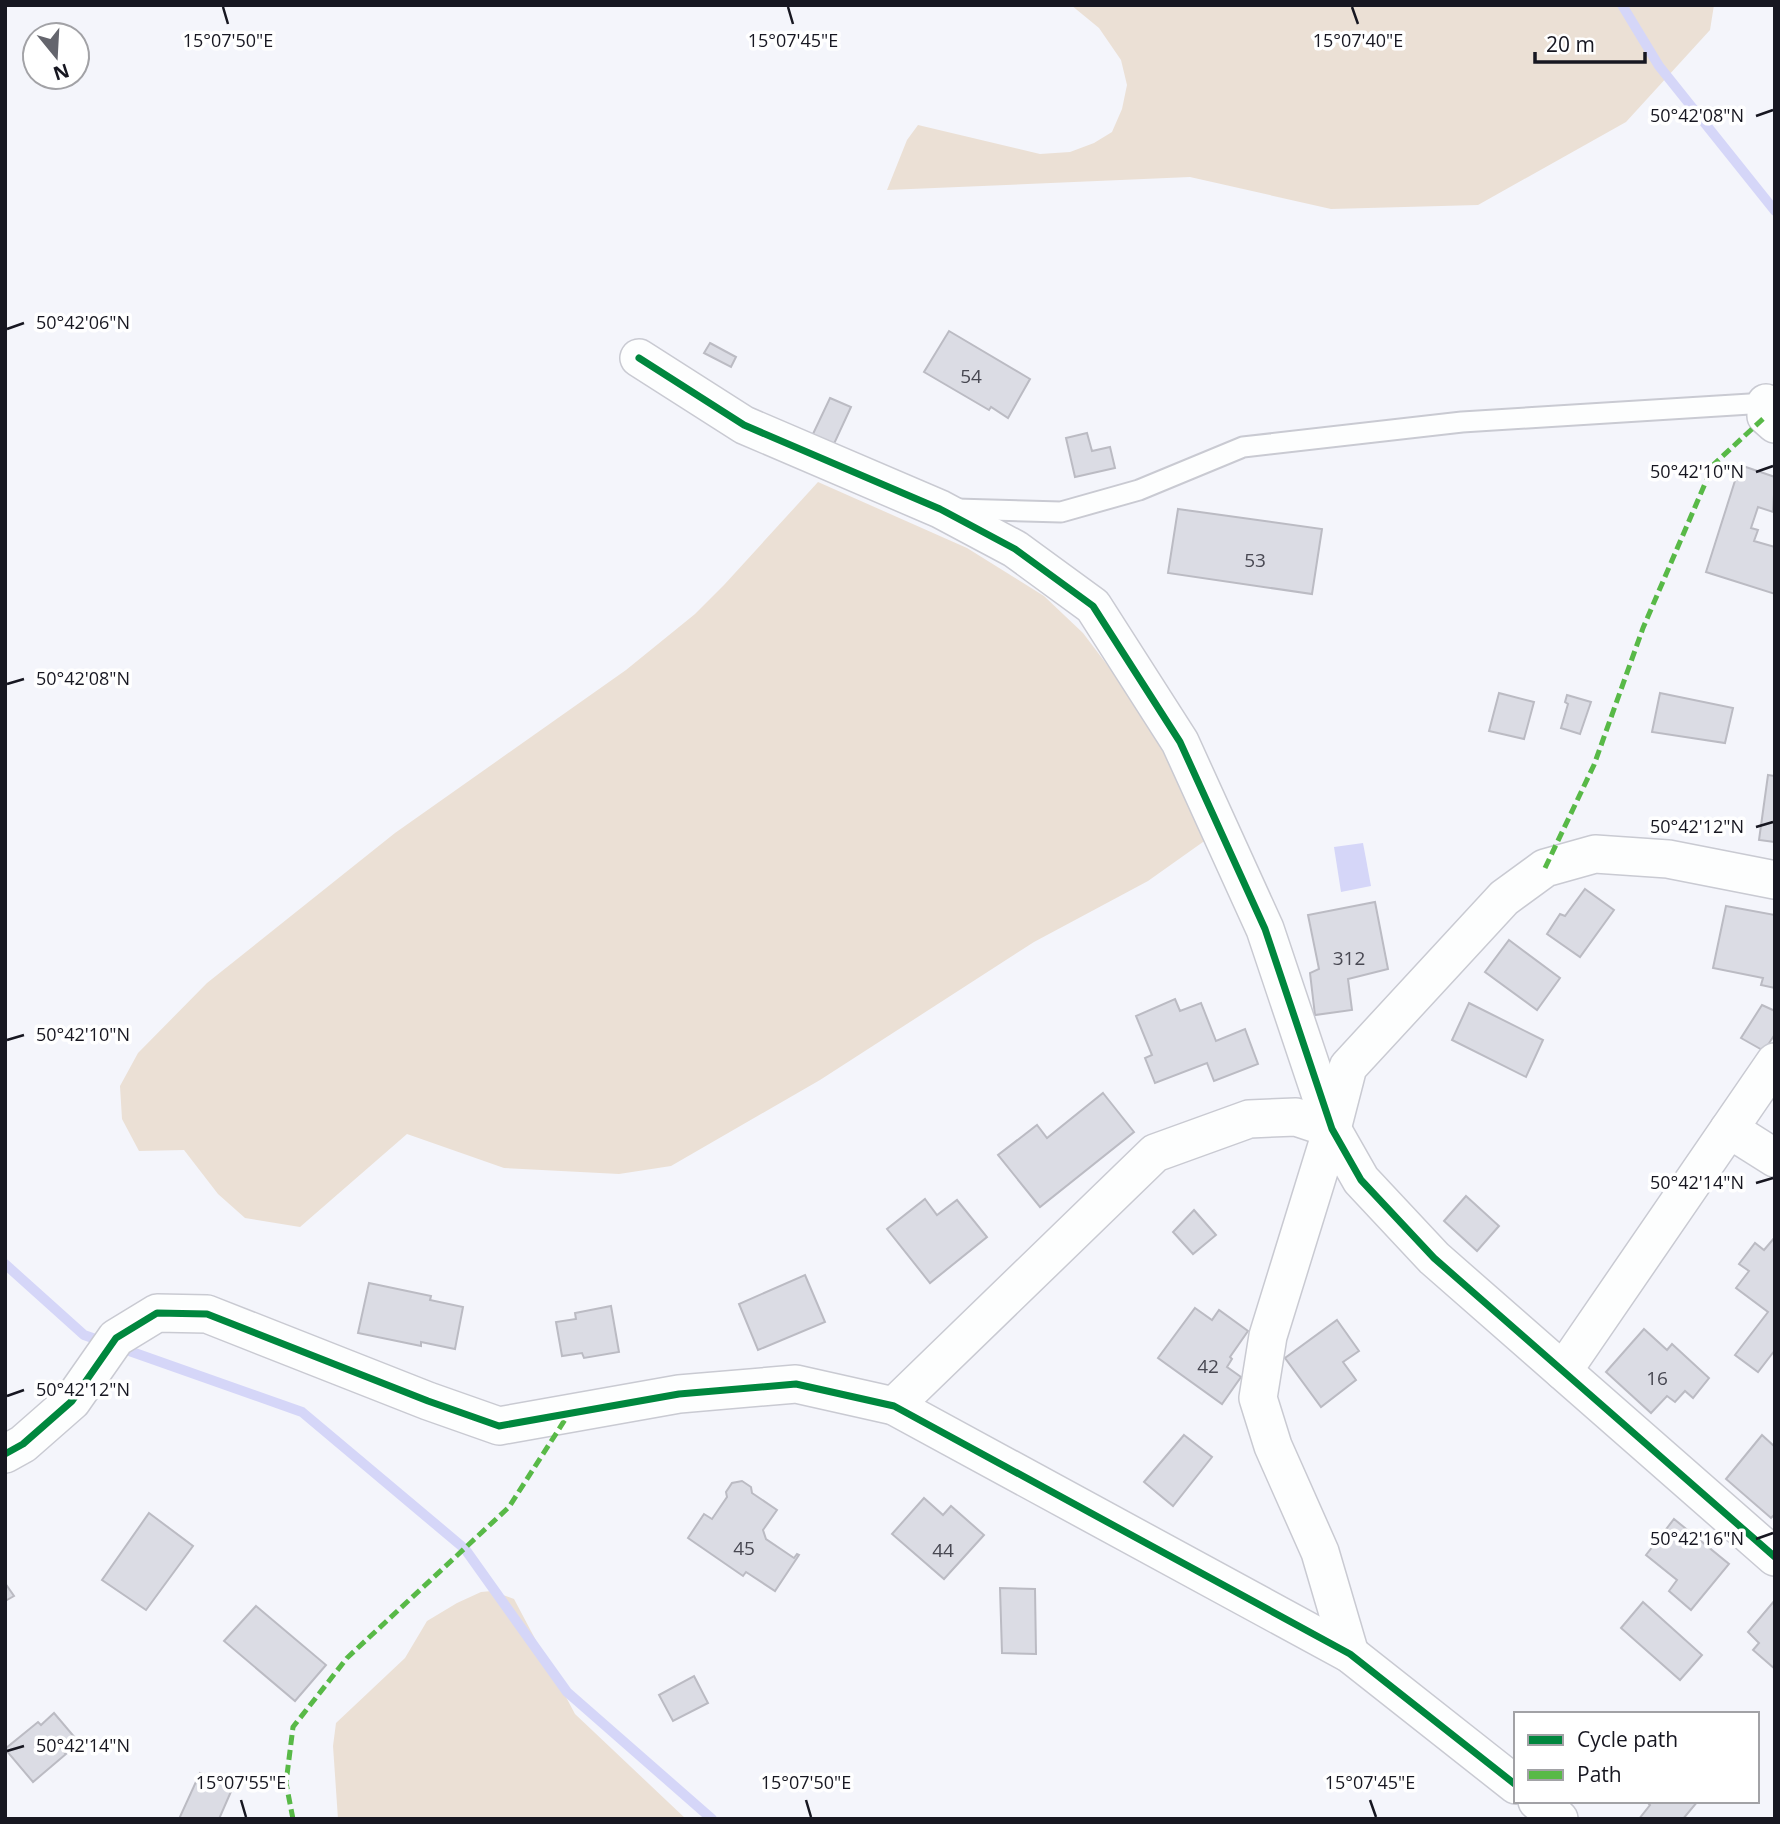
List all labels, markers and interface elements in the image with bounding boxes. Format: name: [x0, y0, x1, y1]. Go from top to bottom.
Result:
north arrow: [21, 21, 91, 91]
scale bar: [1535, 21, 1645, 65]
text: 15°07'50"E: [183, 28, 273, 52]
text: 15°07'45"E: [748, 28, 838, 52]
text: 15°07'40"E: [1313, 28, 1403, 52]
text: 20 m: [1546, 30, 1595, 58]
text: N: [50, 57, 73, 87]
text: 50°42'08"N: [1650, 103, 1744, 127]
text: 50°42'06"N: [36, 310, 130, 334]
house number: 54: [960, 363, 982, 389]
text: 50°42'10"N: [1650, 459, 1744, 483]
house number: 53: [1244, 547, 1266, 573]
text: 50°42'08"N: [36, 666, 130, 690]
text: 50°42'12"N: [1650, 814, 1744, 838]
house number: 312: [1333, 945, 1365, 971]
text: 50°42'10"N: [36, 1022, 130, 1046]
text: 50°42'14"N: [1650, 1170, 1744, 1194]
house number: 42: [1197, 1353, 1219, 1379]
house number: 16: [1646, 1365, 1668, 1391]
text: 50°42'12"N: [36, 1377, 130, 1401]
text: 50°42'16"N: [1650, 1526, 1744, 1550]
house number: 45: [733, 1535, 755, 1561]
house number: 44: [932, 1537, 954, 1563]
legend: [1514, 1712, 1759, 1803]
text: Cycle path: [1577, 1725, 1678, 1753]
text: 50°42'14"N: [36, 1733, 130, 1757]
text: Path: [1577, 1760, 1622, 1788]
text: 15°07'55"E: [196, 1770, 286, 1794]
text: 15°07'50"E: [761, 1770, 851, 1794]
text: 15°07'45"E: [1325, 1770, 1415, 1794]

